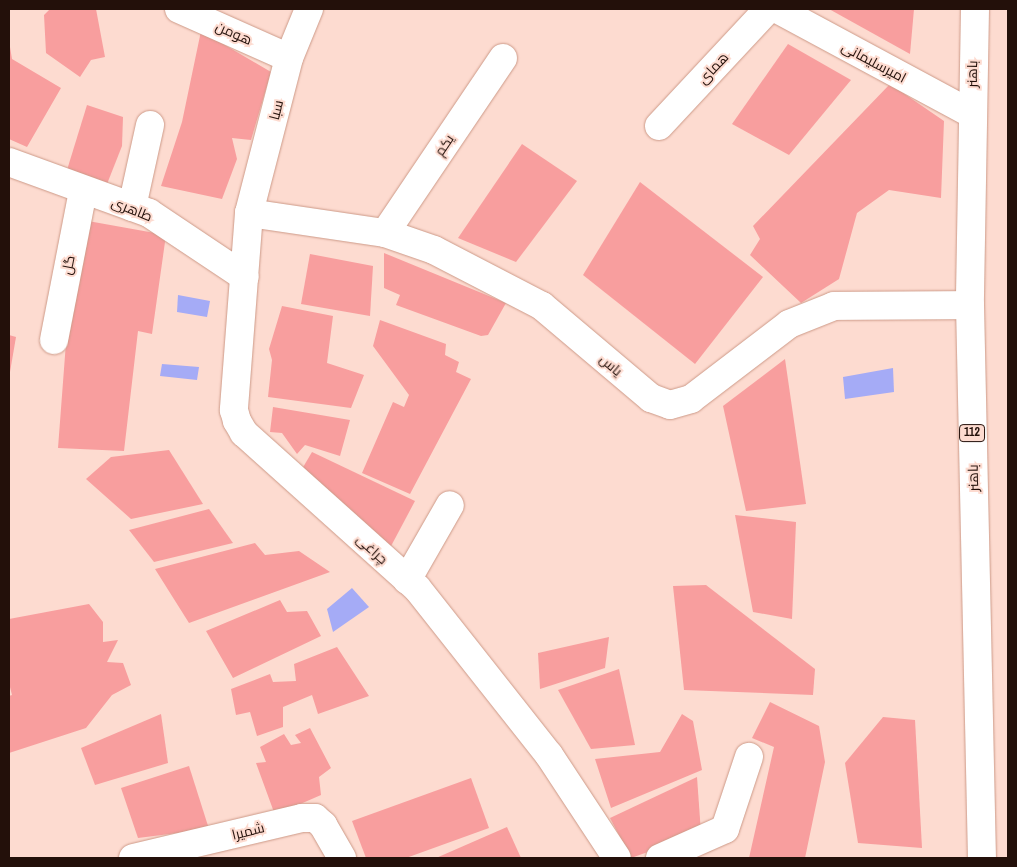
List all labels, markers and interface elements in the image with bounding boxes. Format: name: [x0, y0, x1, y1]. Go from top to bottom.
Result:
street label: هومن: [213, 18, 255, 48]
street label: امیرسلیمانی: [839, 38, 909, 86]
street label: همای: [694, 49, 732, 87]
street label: باهنر: [963, 60, 981, 88]
street label: سبا: [265, 98, 287, 122]
street label: یکم: [431, 131, 457, 159]
street label: طاهری: [109, 193, 155, 225]
street label: گل: [58, 254, 78, 276]
street label: یاس: [596, 351, 626, 379]
road number: 112: [958, 423, 986, 442]
street label: باهنر: [964, 464, 982, 492]
street label: چراغی: [353, 531, 391, 567]
street label: شمیرا: [230, 819, 266, 843]

